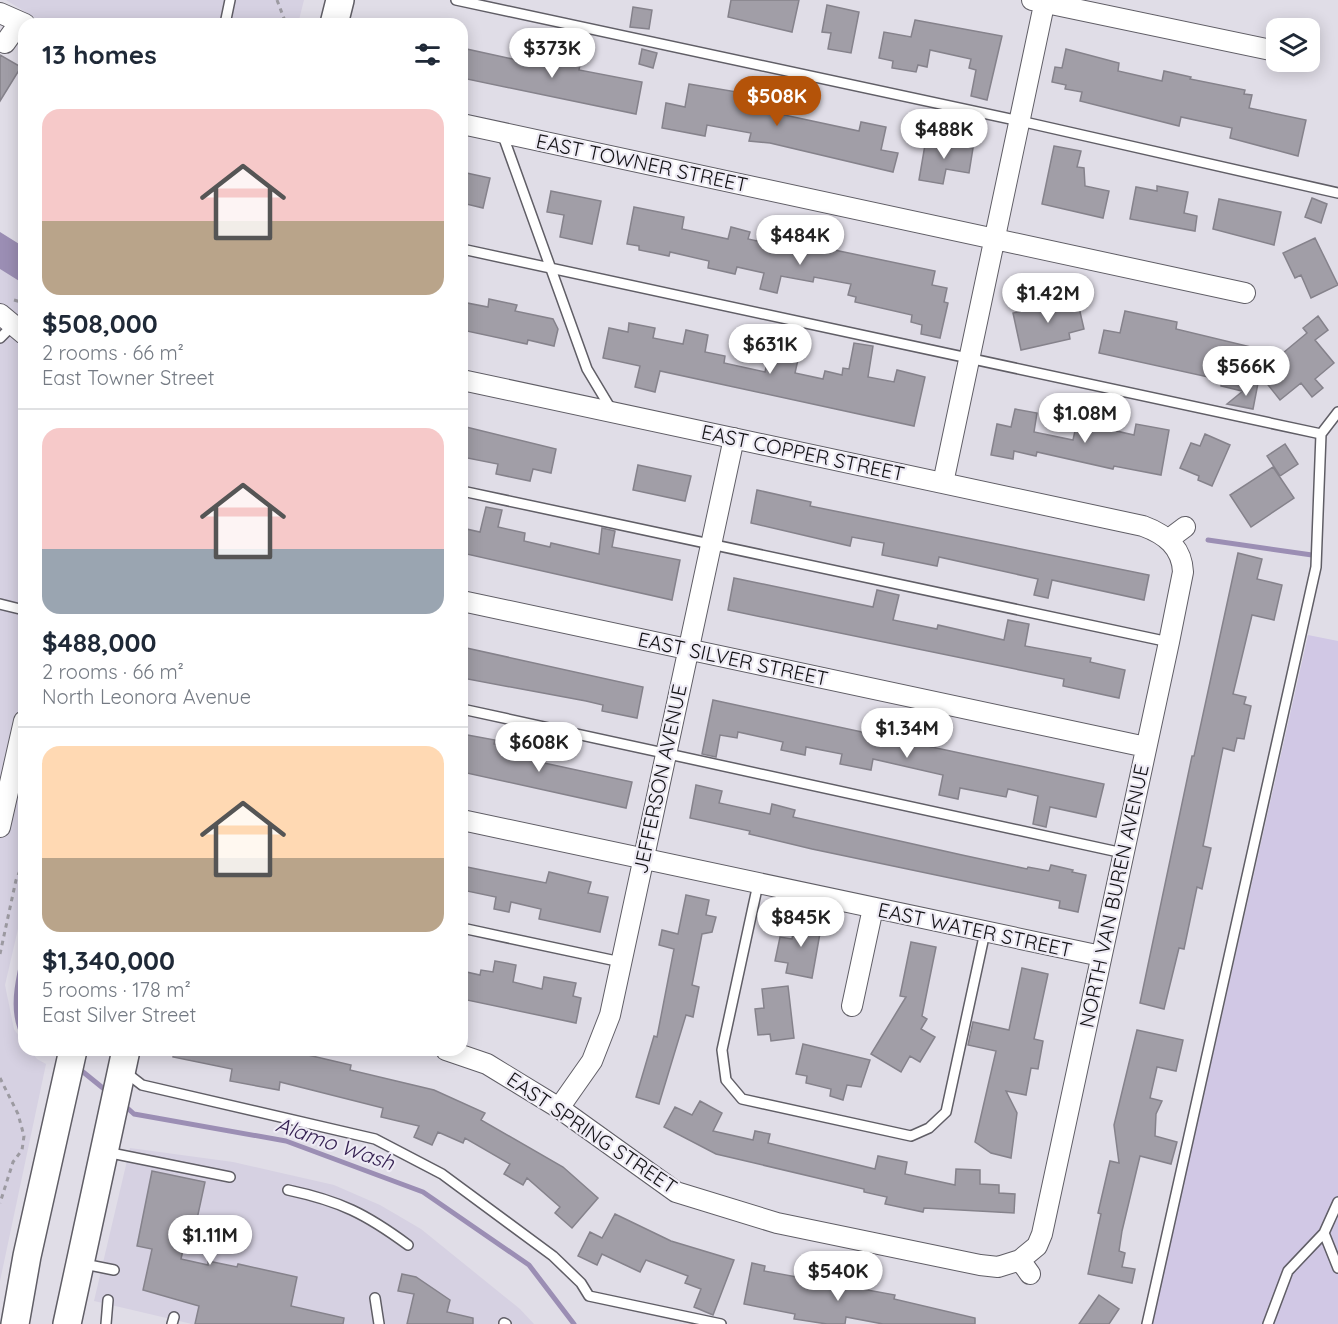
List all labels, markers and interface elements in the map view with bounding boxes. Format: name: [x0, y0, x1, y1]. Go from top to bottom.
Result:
map controls: [1266, 18, 1320, 72]
button: layers: [1266, 18, 1320, 72]
pin: $373K: [510, 28, 594, 79]
text: $373K: [523, 35, 581, 60]
text: 13 homes: [42, 38, 157, 71]
icon: filters: [411, 38, 444, 71]
pin: $508K: [735, 76, 819, 127]
text: $508K: [747, 83, 807, 108]
pin: $488K: [902, 109, 986, 160]
text: $488K: [915, 116, 973, 141]
street label: EAST TOWNER STREET: [534, 128, 750, 197]
icon: home: [189, 148, 297, 256]
pin: $484K: [758, 215, 842, 266]
text: $484K: [770, 222, 830, 247]
pin: $1.42M: [999, 273, 1097, 324]
text: $1.42M: [1016, 280, 1080, 305]
text: $508,000: [42, 307, 158, 340]
pin: $631K: [728, 324, 812, 375]
text: $631K: [743, 331, 797, 356]
text: 2 rooms · 66 m²: [42, 340, 184, 365]
pin: $566K: [1204, 346, 1288, 397]
text: $566K: [1217, 353, 1275, 378]
text: East Towner Street: [42, 365, 215, 390]
pin: $1.08M: [1036, 393, 1134, 444]
text: $1.08M: [1053, 400, 1117, 425]
street label: EAST COPPER STREET: [699, 419, 907, 486]
icon: home: [189, 467, 297, 575]
text: $488,000: [42, 626, 156, 659]
street label: EAST SILVER STREET: [636, 626, 831, 691]
text: 2 rooms · 66 m²: [42, 659, 184, 684]
street label: JEFFERSON AVENUE: [627, 682, 692, 876]
text: North Leonora Avenue: [42, 684, 251, 709]
pin: $1.34M: [858, 708, 956, 759]
text: $1.34M: [875, 715, 939, 740]
pin: $608K: [497, 722, 581, 773]
text: $608K: [509, 729, 569, 754]
street label: NORTH VAN BUREN AVENUE: [1073, 762, 1154, 1030]
icon: home: [189, 785, 297, 893]
pin: $845K: [759, 897, 843, 948]
street label: EAST WATER STREET: [876, 897, 1074, 962]
text: $845K: [771, 904, 831, 929]
text: $1,340,000: [42, 944, 175, 977]
text: 5 rooms · 178 m²: [42, 977, 191, 1002]
text: East Silver Street: [42, 1002, 196, 1027]
street label: EAST SPRING STREET: [502, 1066, 682, 1199]
water label: Alamo Wash: [273, 1111, 399, 1176]
pin: $1.11M: [161, 1215, 259, 1266]
text: $1.11M: [182, 1222, 238, 1247]
pin: $540K: [796, 1251, 880, 1302]
text: $540K: [808, 1258, 868, 1283]

